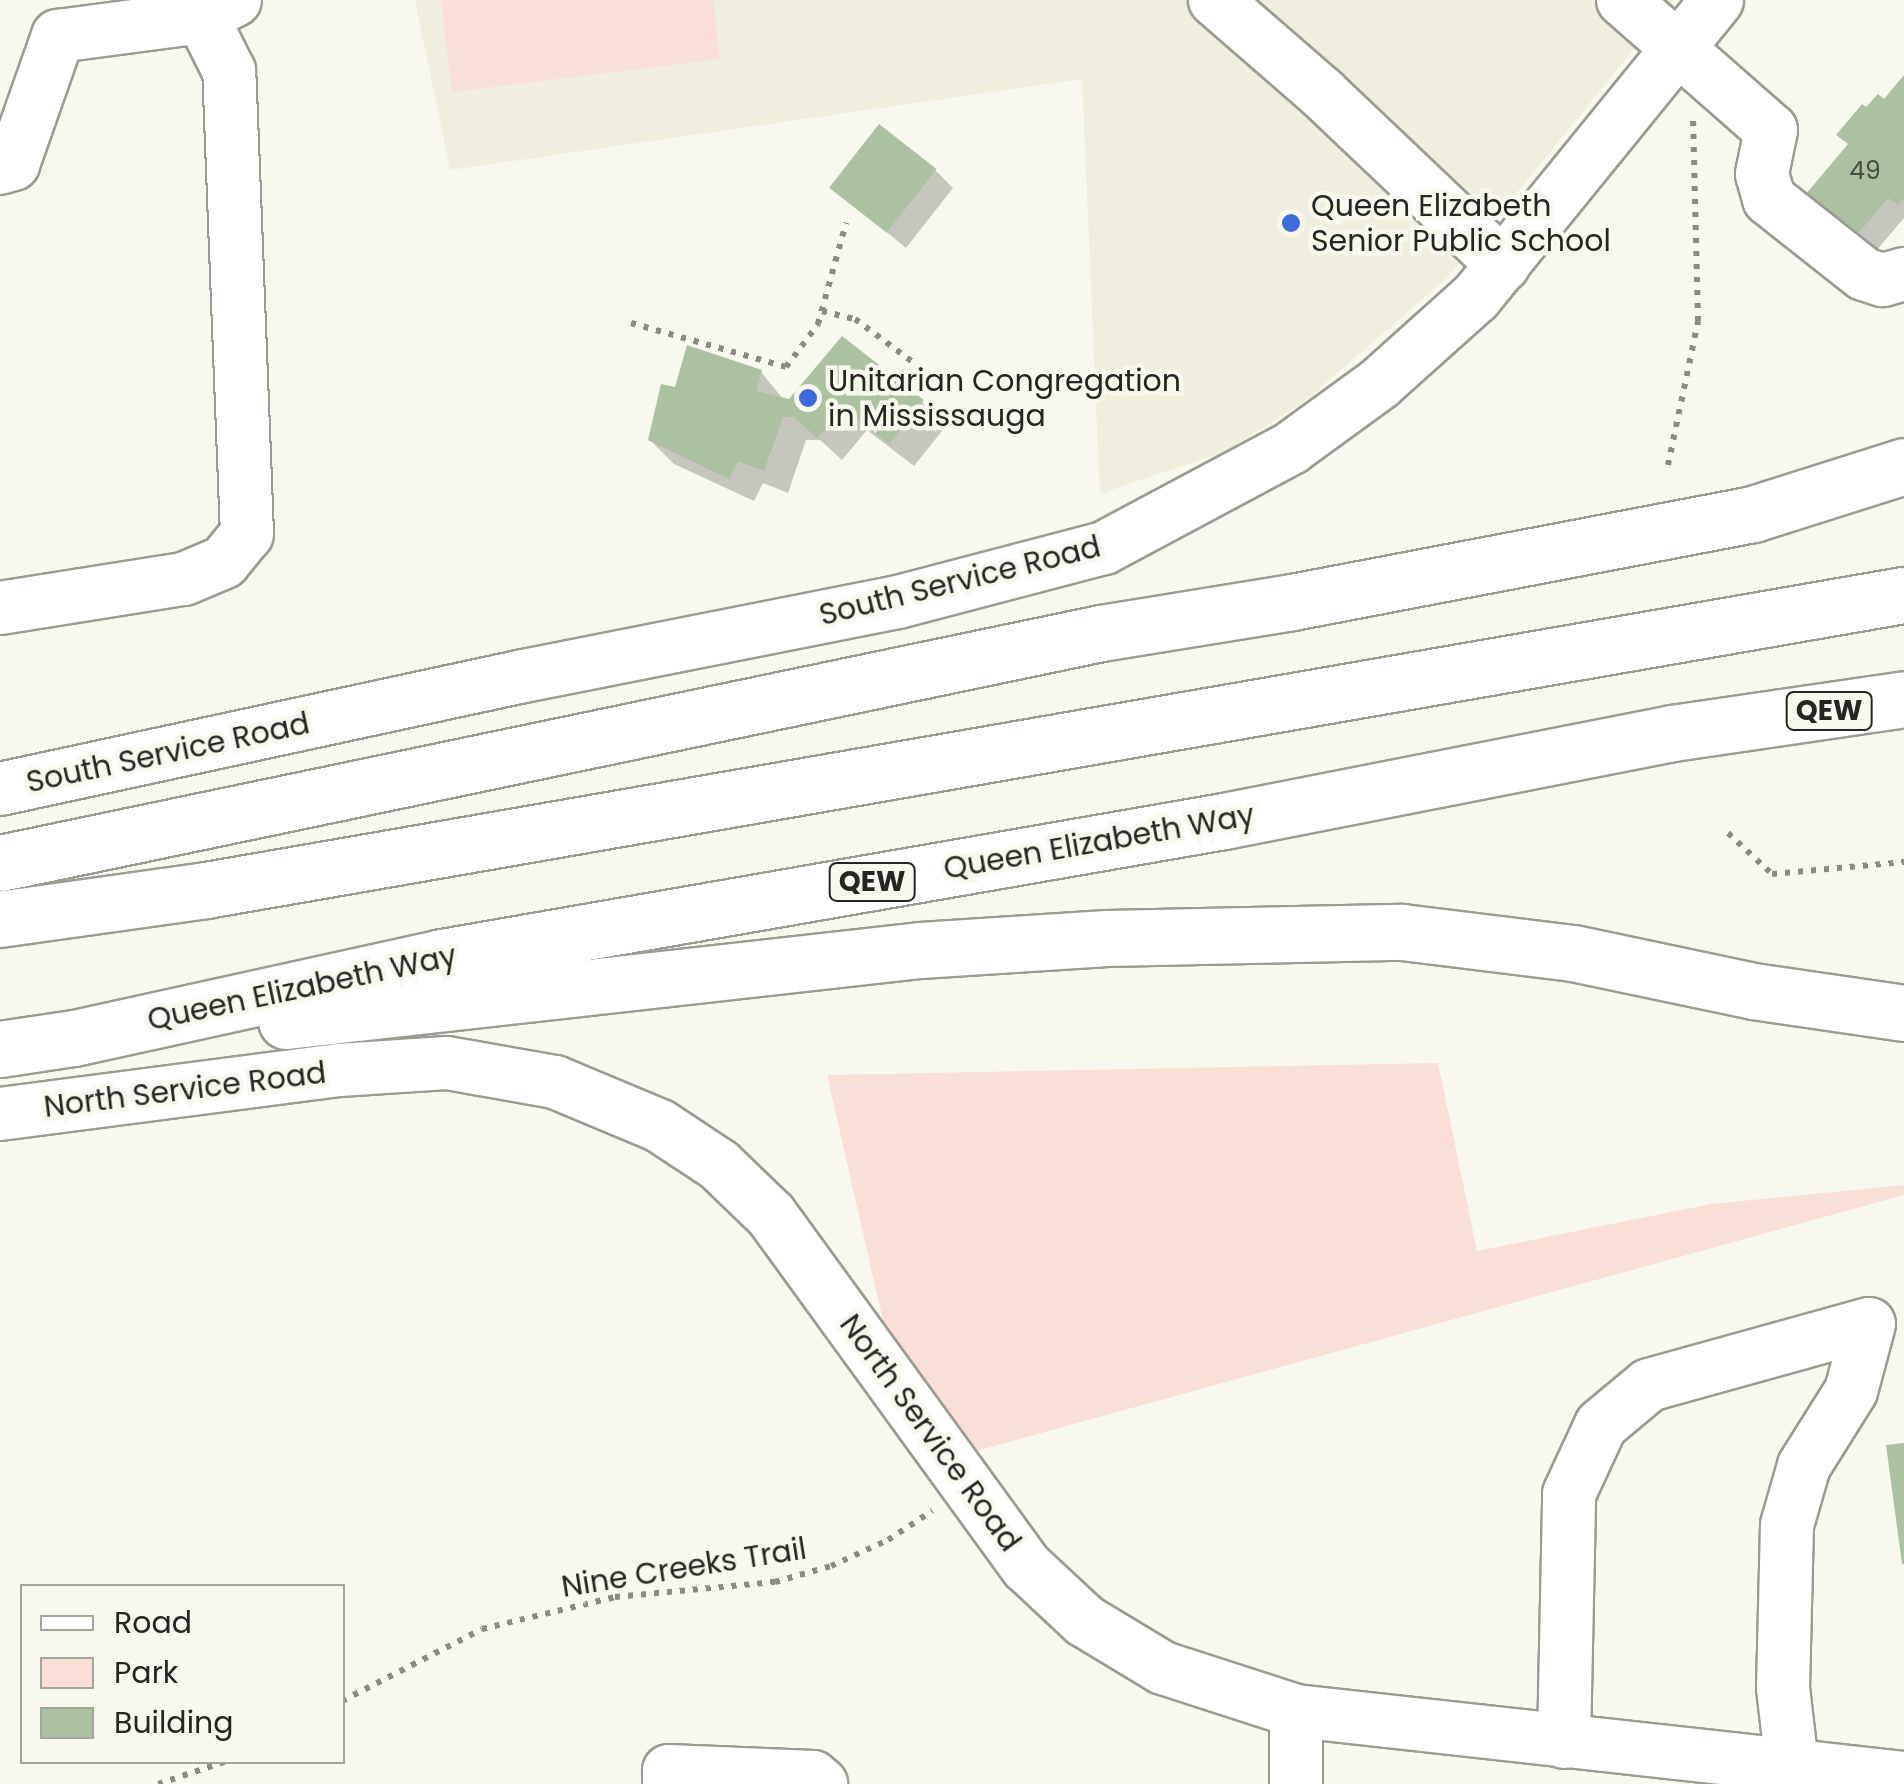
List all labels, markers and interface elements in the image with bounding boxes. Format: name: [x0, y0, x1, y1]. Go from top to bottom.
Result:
house number: 49: [1849, 156, 1881, 186]
place label: Queen Elizabeth Senior Public School: [1311, 188, 1611, 258]
marker: Queen Elizabeth Senior Public School: [1280, 212, 1302, 234]
place label: Unitarian Congregation in Mississauga: [828, 363, 1181, 434]
marker: Unitarian Congregation in Mississauga: [797, 387, 819, 409]
street label: South Service Road: [816, 529, 1104, 633]
road number: QEW: [1784, 688, 1874, 734]
street label: South Service Road: [23, 705, 313, 801]
street label: Queen Elizabeth Way: [941, 797, 1257, 887]
road number: QEW: [827, 859, 917, 905]
street label: Queen Elizabeth Way: [144, 938, 460, 1038]
street label: North Service Road: [42, 1055, 328, 1125]
street label: North Service Road: [832, 1308, 1028, 1558]
street label: Nine Creeks Trail: [559, 1531, 809, 1605]
legend: [20, 1584, 345, 1764]
text: Road: [114, 1601, 192, 1644]
text: Park: [114, 1651, 178, 1694]
text: Building: [114, 1701, 234, 1744]

